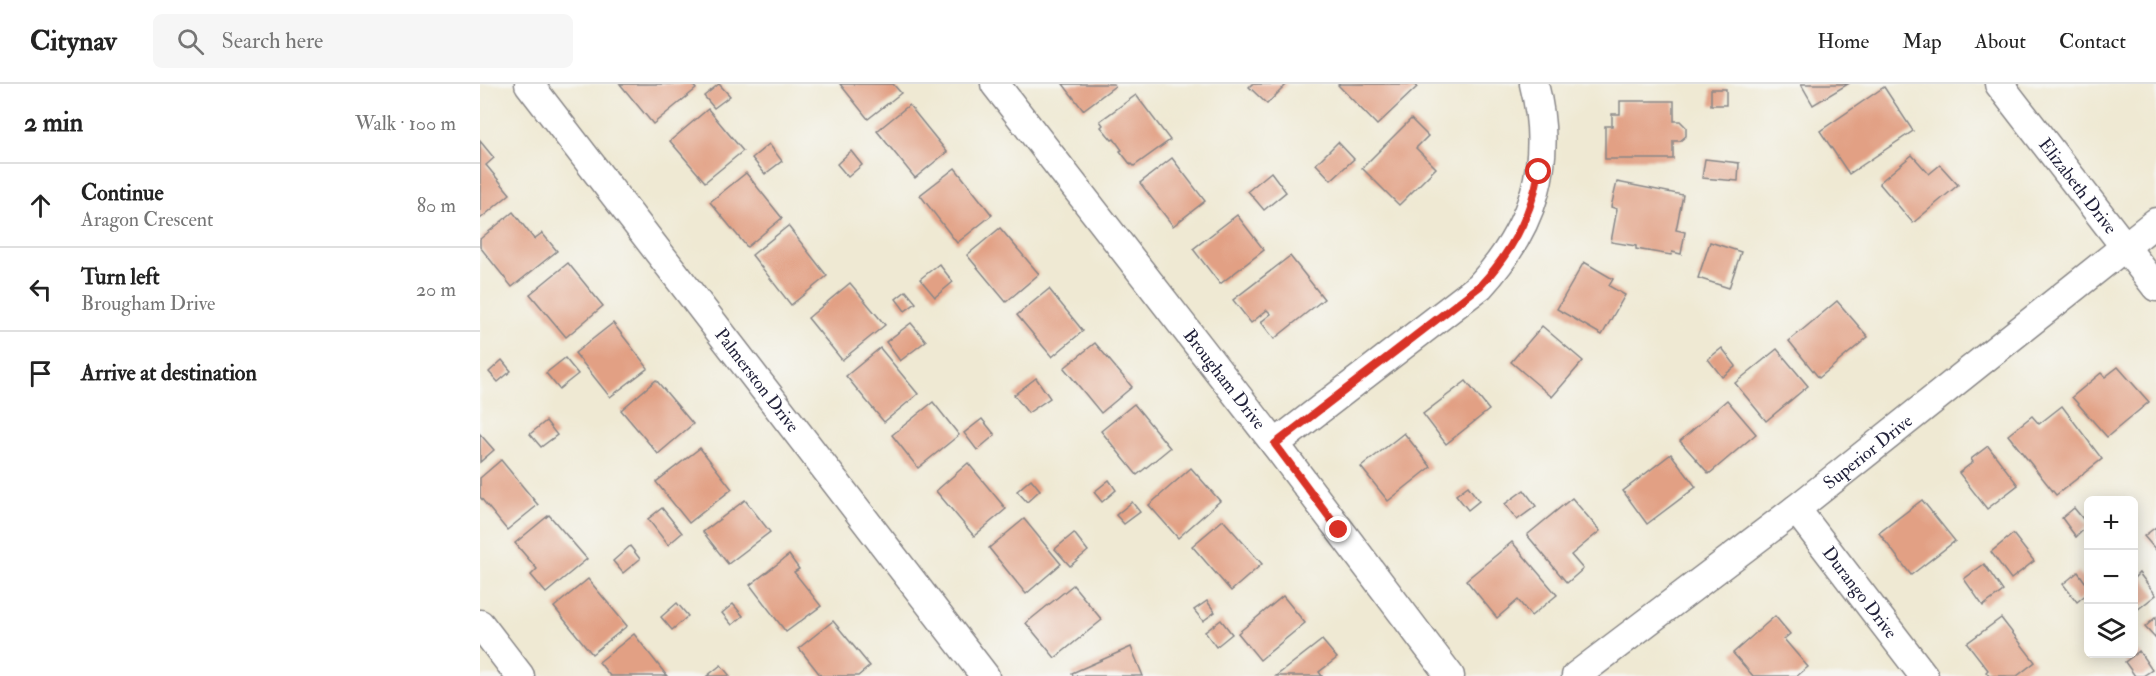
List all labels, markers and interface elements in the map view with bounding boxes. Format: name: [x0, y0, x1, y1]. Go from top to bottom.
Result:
search box: [153, 14, 573, 68]
text: Citynav: [30, 24, 117, 59]
icon: search: [174, 25, 207, 58]
text: Search here: [222, 27, 323, 55]
text: Home: [1817, 28, 1869, 55]
text: Map: [1902, 28, 1942, 55]
text: About: [1975, 28, 2026, 55]
text: Contact: [2059, 28, 2126, 55]
text: 2 min: [24, 107, 83, 139]
text: Walk · 100 m: [355, 111, 456, 136]
street label: Elizabeth Drive: [2033, 134, 2122, 239]
route start: [1525, 158, 1551, 184]
text: Continue: [81, 179, 164, 207]
icon: ahead: [24, 189, 57, 222]
text: 80 m: [417, 193, 456, 218]
text: Aragon Crescent: [81, 207, 214, 232]
text: Turn left: [81, 263, 160, 291]
icon: left: [24, 273, 57, 306]
text: 20 m: [416, 277, 456, 302]
text: Brougham Drive: [81, 291, 215, 316]
street label: Palmerston Drive: [709, 324, 804, 438]
street label: Brougham Drive: [1178, 325, 1271, 435]
icon: arrive: [24, 357, 57, 390]
text: Arrive at destination: [81, 359, 257, 387]
street label: Superior Drive: [1819, 409, 1918, 495]
map controls: [2084, 496, 2138, 658]
button: +: [2084, 496, 2138, 550]
route end: [1325, 516, 1351, 542]
street label: Durango Drive: [1817, 542, 1902, 644]
button: −: [2084, 550, 2138, 604]
button: layers: [2084, 604, 2138, 658]

